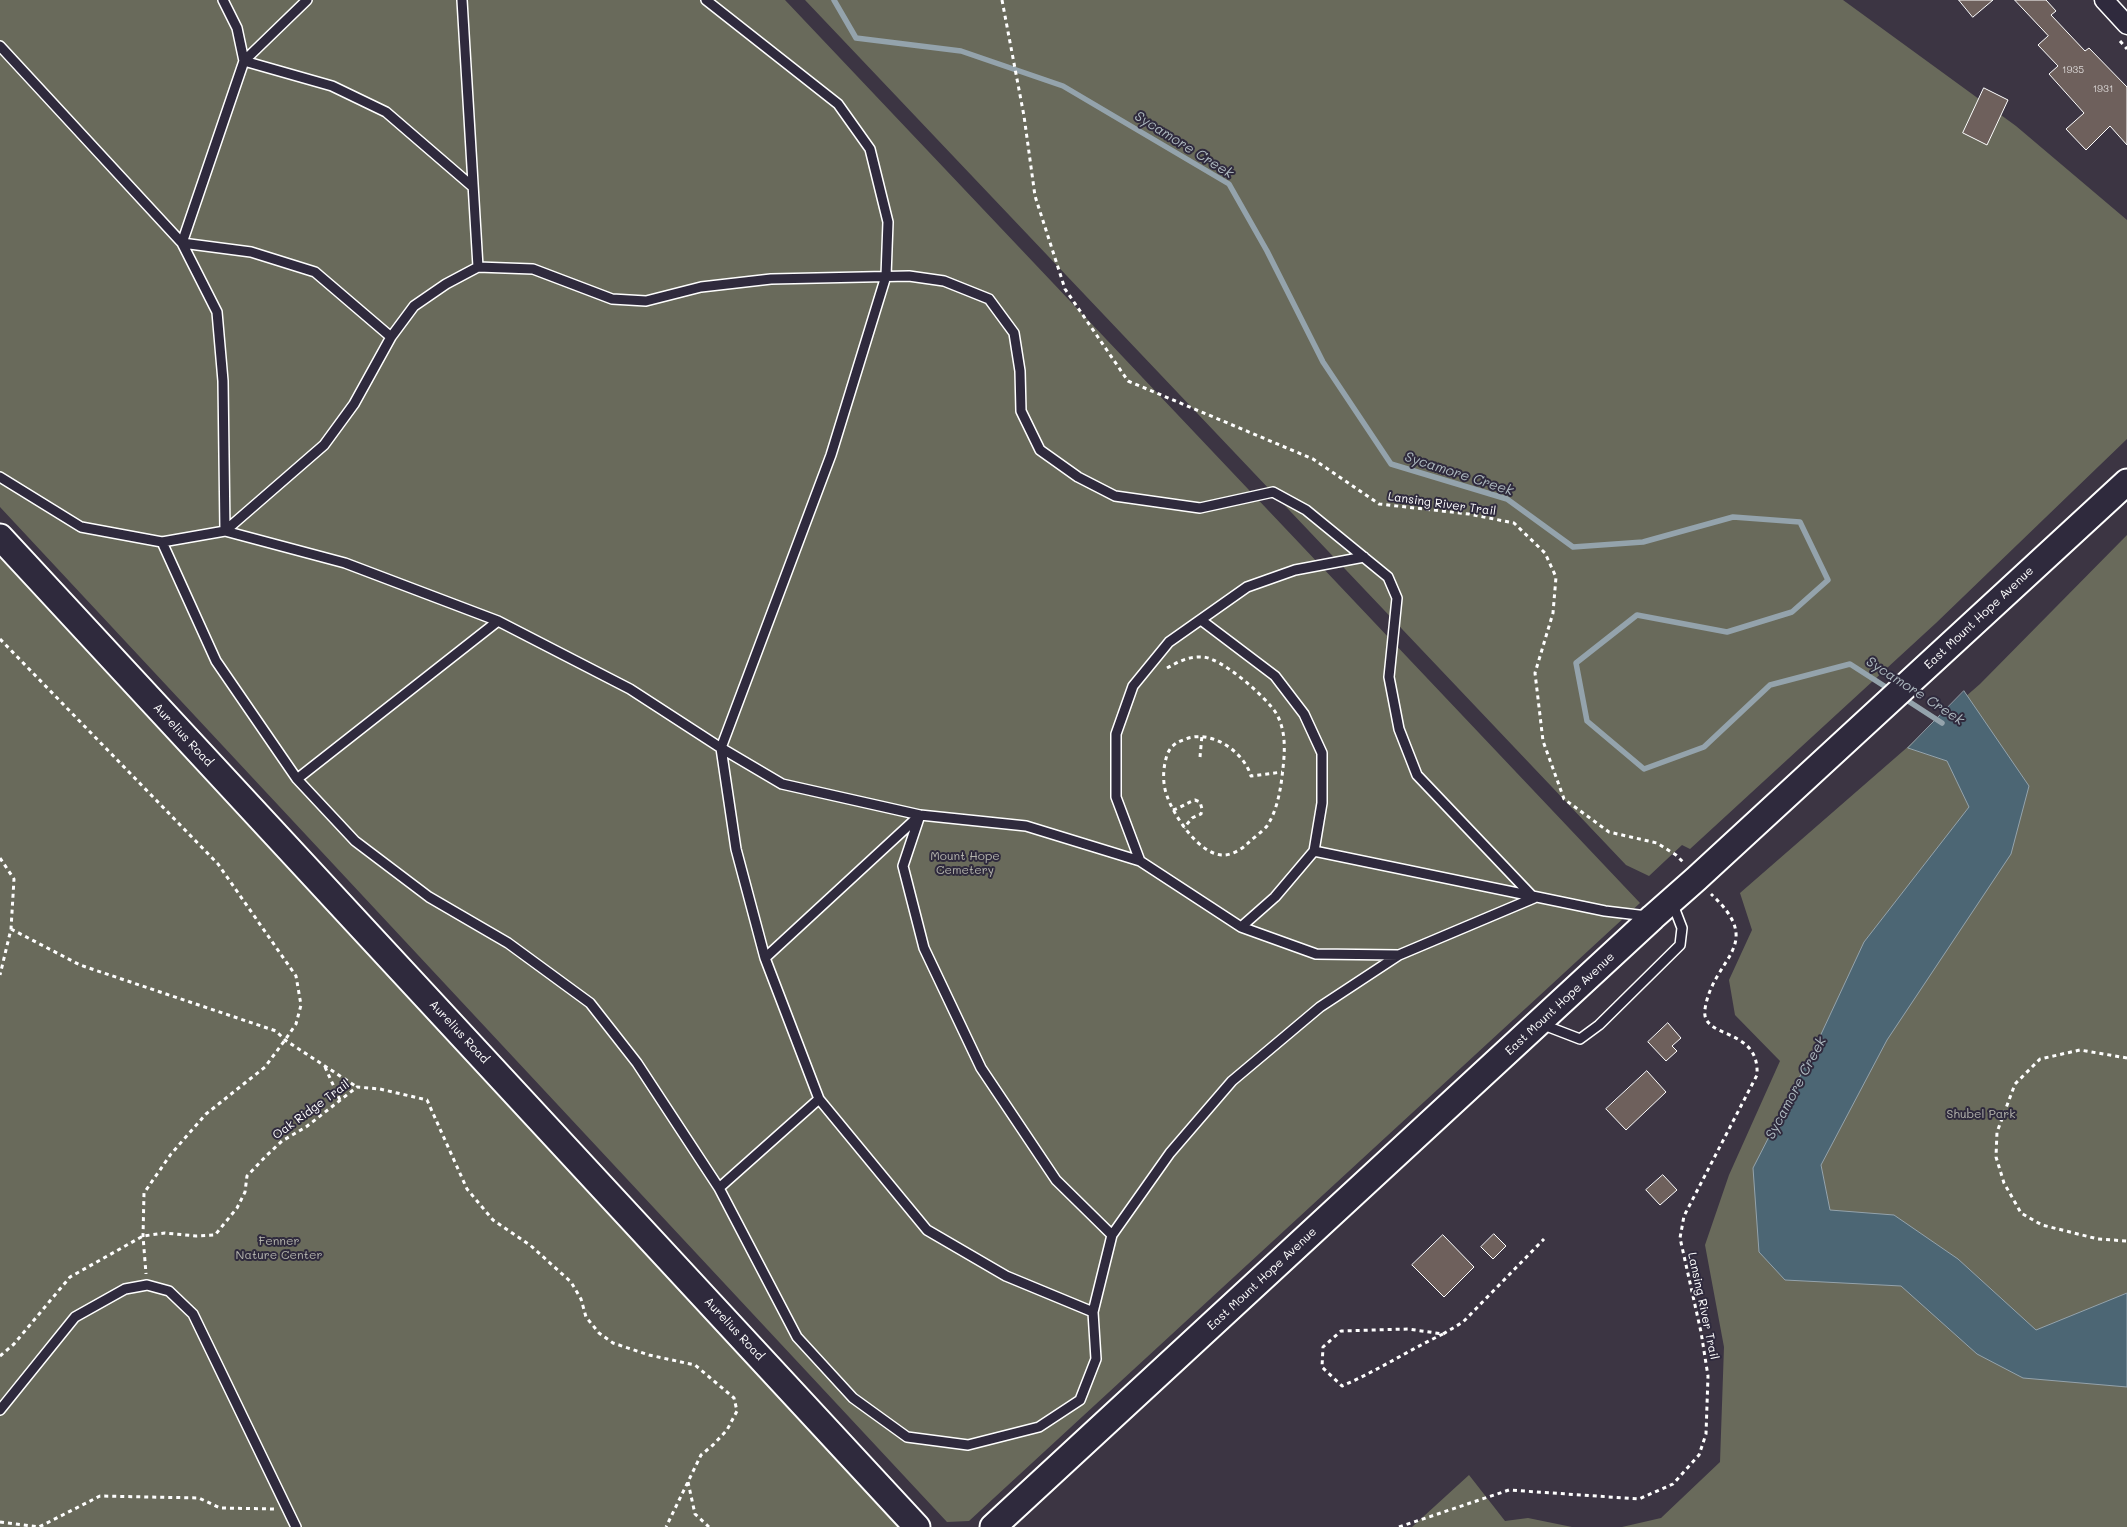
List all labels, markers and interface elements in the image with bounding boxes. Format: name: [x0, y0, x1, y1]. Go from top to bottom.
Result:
house number: 1935: [2062, 64, 2084, 76]
house number: 1931: [2093, 83, 2113, 95]
water label: Sycamore Creek: [1131, 108, 1237, 182]
water label: Sycamore Creek: [1402, 448, 1516, 500]
street label: Lansing River Trail: [1387, 489, 1497, 519]
street label: East Mount Hope Avenue: [1921, 564, 2037, 672]
water label: Sycamore Creek: [1863, 653, 1967, 729]
street label: Aurelius Road: [150, 700, 216, 770]
park label: Mount Hope Cemetery: [930, 849, 1000, 877]
street label: East Mount Hope Avenue: [1502, 950, 1618, 1058]
street label: Aurelius Road: [426, 997, 492, 1067]
water label: Sycamore Creek: [1762, 1034, 1830, 1142]
street label: Oak Ridge Trail: [270, 1077, 352, 1143]
park label: Shubel Park: [1946, 1107, 2016, 1121]
street label: East Mount Hope Avenue: [1204, 1225, 1320, 1333]
park label: Fenner Nature Center: [236, 1234, 322, 1262]
street label: Lansing River Trail: [1685, 1251, 1721, 1361]
street label: Aurelius Road: [701, 1294, 767, 1364]

